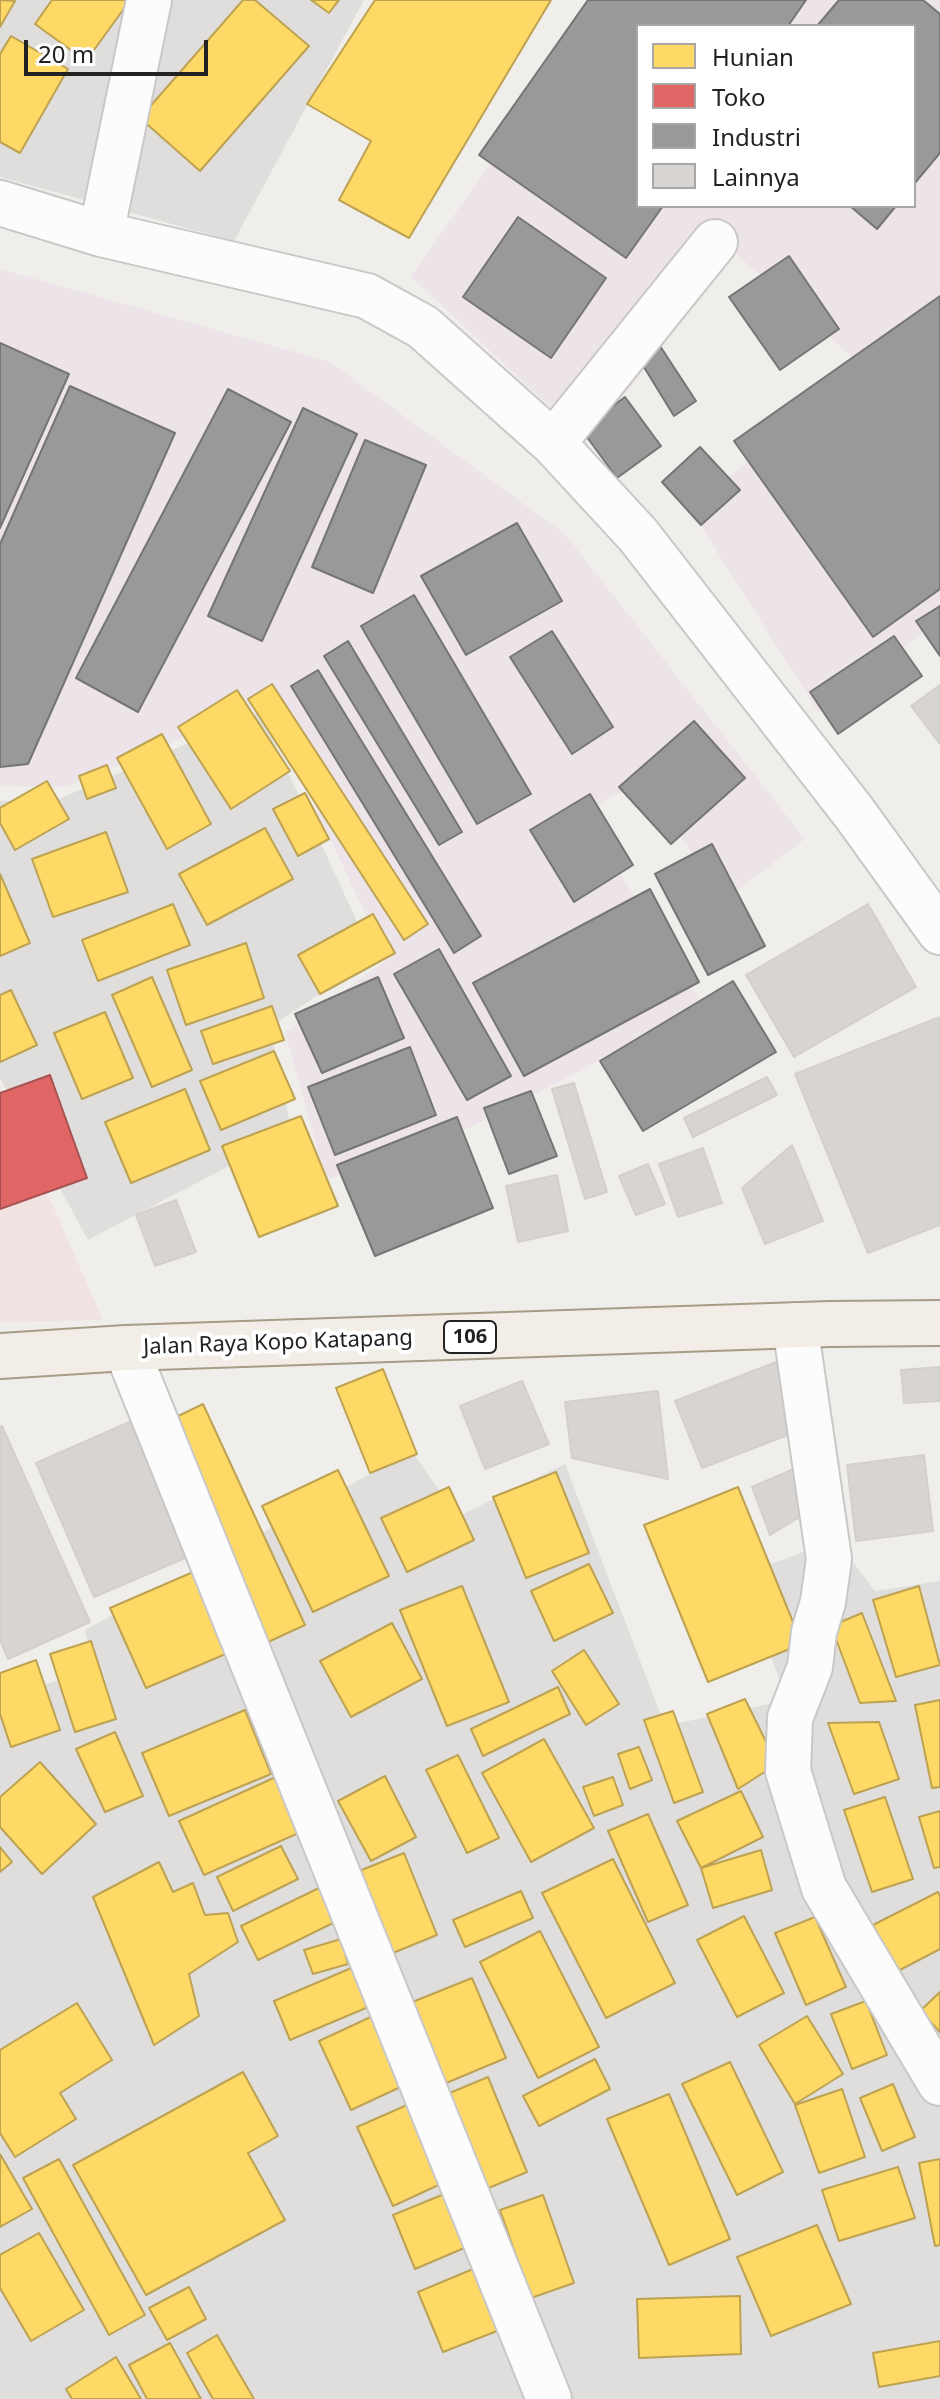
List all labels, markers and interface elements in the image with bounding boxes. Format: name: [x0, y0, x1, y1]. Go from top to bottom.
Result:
scale bar: [28, 24, 212, 74]
legend: [636, 24, 916, 208]
text: 20 m: [38, 37, 94, 70]
text: Hunian: [712, 40, 794, 73]
text: Toko: [712, 80, 766, 113]
text: Industri: [712, 120, 801, 153]
text: Lainnya: [712, 160, 800, 193]
road number: 106: [444, 1321, 496, 1353]
street label: Jalan Raya Kopo Katapang: [143, 1325, 413, 1361]

